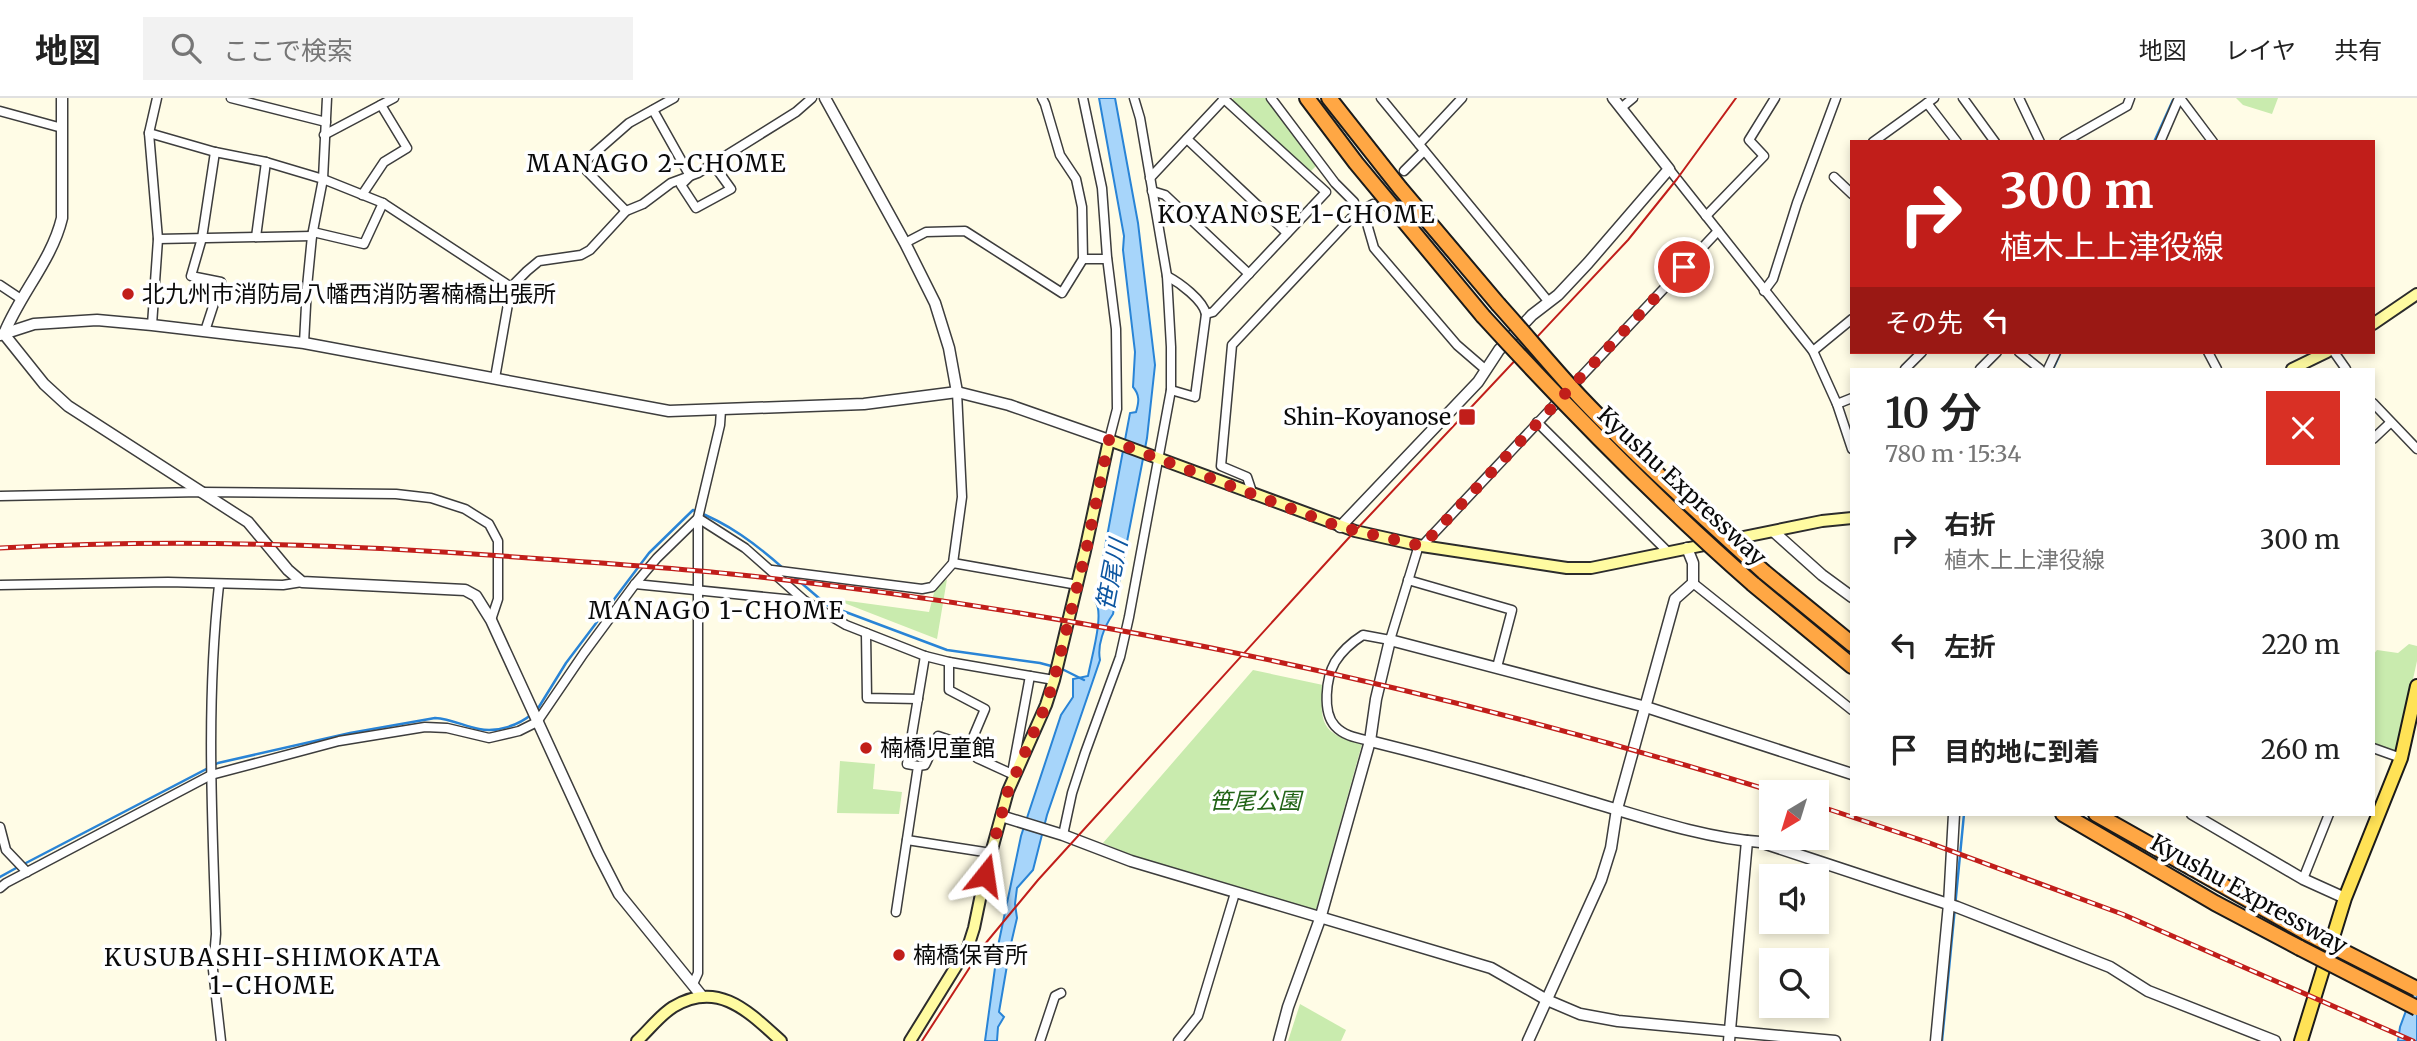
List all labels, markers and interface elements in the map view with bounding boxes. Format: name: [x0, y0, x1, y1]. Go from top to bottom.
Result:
search box: [143, 17, 633, 80]
icon: search: [167, 29, 205, 67]
text: 地図: [35, 30, 101, 71]
text: ここで検索: [223, 34, 353, 67]
text: 地図: [2139, 35, 2187, 66]
text: レイヤ: [2225, 35, 2296, 66]
text: 共有: [2334, 35, 2382, 66]
district label: MANAGO 2-CHOME: [527, 148, 788, 179]
text: 300 m: [2000, 160, 2154, 221]
icon: right: [1885, 168, 1976, 259]
district label: KOYANOSE 1-CHOME: [1157, 199, 1437, 230]
text: 植木上上津役線: [2000, 227, 2224, 267]
pin: [1654, 237, 1714, 297]
icon: arrive: [1665, 248, 1703, 286]
place label: 北九州市消防局八幡西消防署楠橋出張所: [142, 279, 556, 308]
marker: 北九州市消防局八幡西消防署楠橋出張所: [120, 286, 136, 302]
icon: left: [1977, 301, 2015, 339]
text: その先: [1885, 306, 1963, 339]
text: 10 分: [1885, 387, 1982, 439]
button: close: [2266, 391, 2340, 465]
street label: Kyushu Expressway: [1592, 400, 1773, 572]
place label: Shin-Koyanose: [1283, 402, 1451, 431]
marker: Shin-Koyanose: [1457, 407, 1477, 427]
text: 780 m · 15:34: [1885, 439, 2022, 468]
text: 右折: [1944, 508, 1996, 541]
icon: right: [1885, 521, 1923, 559]
text: 300 m: [2260, 523, 2340, 556]
water label: 笹尾川: [1089, 534, 1134, 613]
text: 植木上上津役線: [1944, 545, 2105, 574]
district label: MANAGO 1-CHOME: [588, 595, 846, 626]
icon: left: [1885, 626, 1923, 664]
text: 220 m: [2261, 628, 2340, 661]
text: 左折: [1944, 630, 1996, 663]
icon: arrive: [1885, 731, 1923, 769]
place label: 楠橋児童館: [880, 733, 995, 762]
text: 260 m: [2261, 733, 2340, 766]
text: 目的地に到着: [1944, 735, 2100, 768]
marker: 楠橋児童館: [858, 740, 874, 756]
north arrow: [1759, 780, 1829, 850]
map controls: [1759, 780, 1829, 1018]
park label: 笹尾公園: [1209, 786, 1304, 815]
street label: Kyushu Expressway: [2146, 827, 2353, 960]
position arrow: [948, 838, 1022, 912]
button: sound: [1759, 864, 1829, 934]
place label: 楠橋保育所: [913, 940, 1028, 969]
district label: KUSUBASHI-SHIMOKATA 1-CHOME: [104, 942, 442, 1001]
marker: 楠橋保育所: [891, 947, 907, 963]
button: search: [1759, 948, 1829, 1018]

